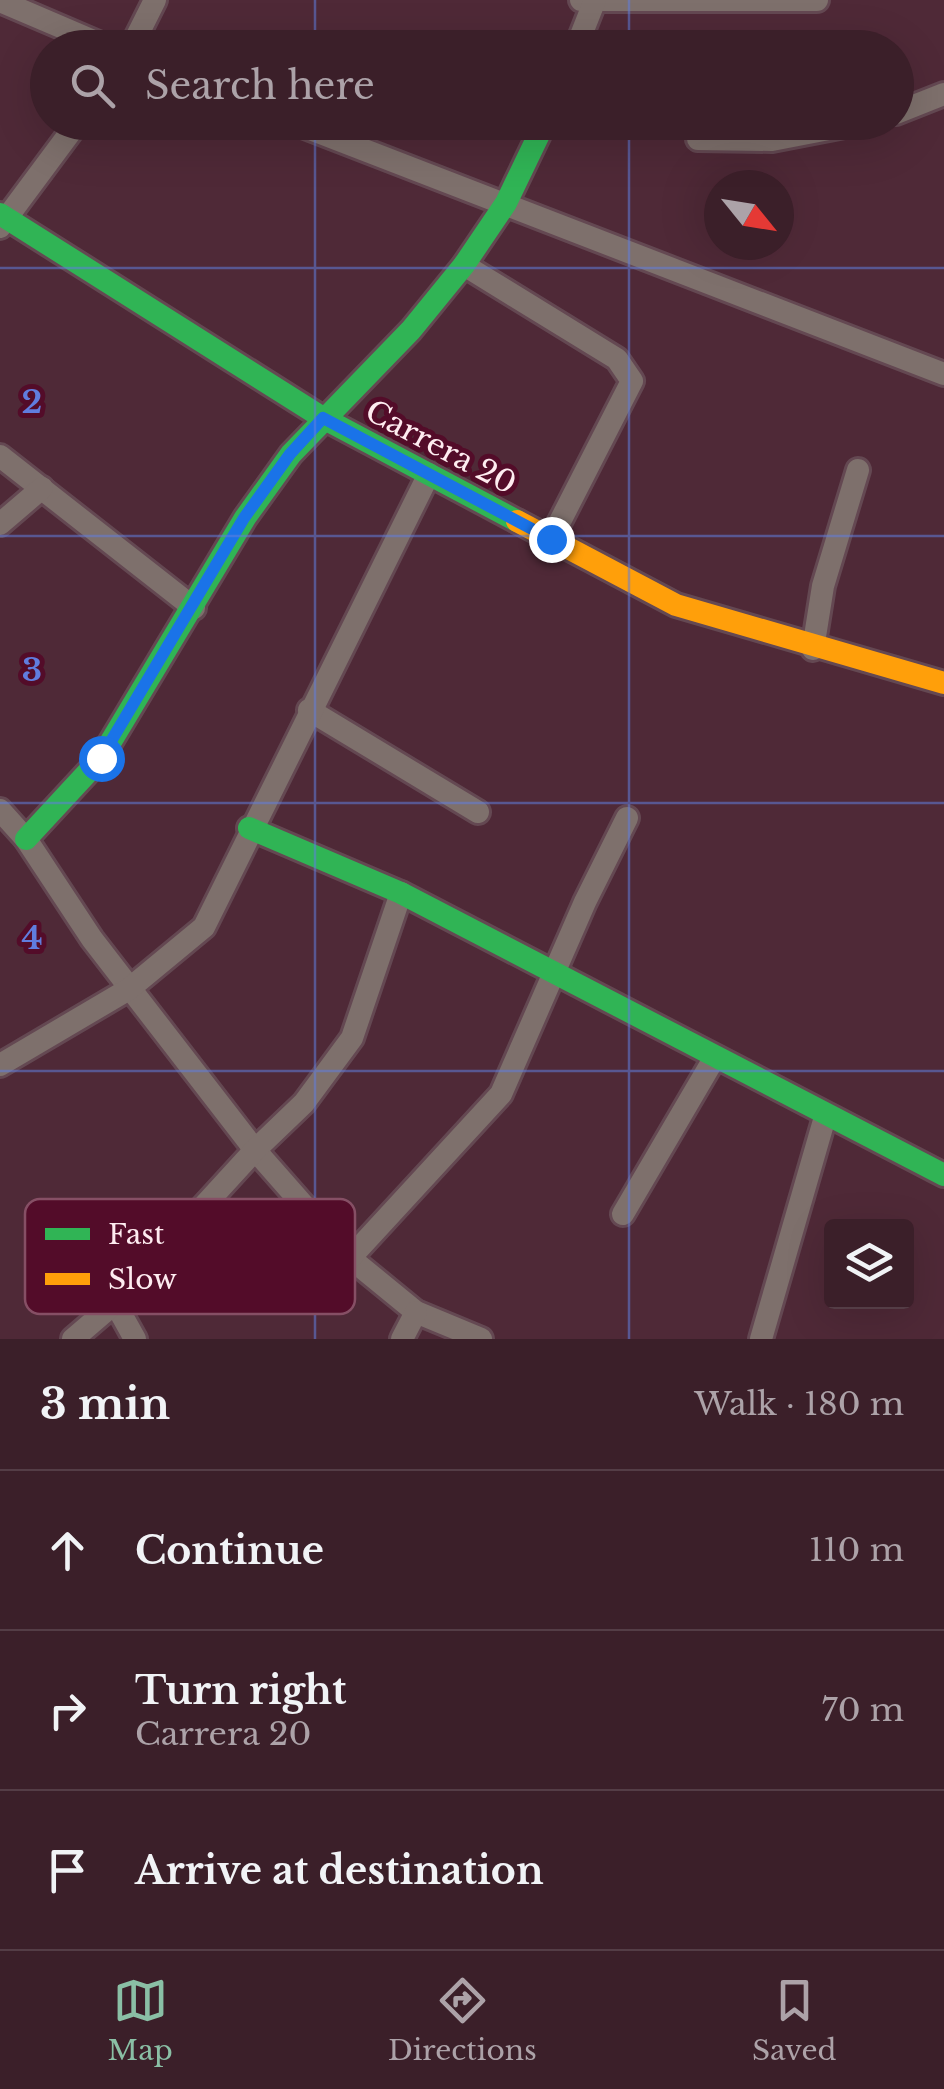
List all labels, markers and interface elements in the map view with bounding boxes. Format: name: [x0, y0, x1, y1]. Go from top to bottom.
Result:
search box: [30, 30, 914, 140]
icon: search: [65, 58, 120, 113]
text: Search here: [145, 62, 375, 109]
north arrow: [704, 170, 794, 260]
text: 2: [22, 382, 42, 422]
street label: Carrera 20: [359, 392, 523, 502]
route end: [529, 517, 575, 563]
text: 3: [22, 650, 42, 690]
route start: [79, 736, 125, 782]
text: 4: [21, 918, 43, 958]
legend: [25, 1199, 355, 1314]
text: Fast: [108, 1217, 165, 1252]
map controls: [824, 1219, 914, 1309]
button: layers: [824, 1219, 914, 1309]
text: Slow: [108, 1262, 177, 1297]
text: 3 min: [40, 1378, 170, 1430]
text: Walk · 180 m: [694, 1384, 904, 1424]
icon: ahead: [40, 1523, 95, 1578]
text: Continue: [135, 1527, 324, 1574]
text: 110 m: [809, 1530, 904, 1570]
text: Turn right: [135, 1667, 346, 1714]
icon: right: [40, 1683, 95, 1738]
text: 70 m: [822, 1690, 904, 1730]
text: Carrera 20: [135, 1714, 311, 1754]
icon: arrive: [40, 1843, 95, 1898]
text: Arrive at destination: [135, 1847, 544, 1894]
tab: Map: [108, 1973, 173, 2068]
tab: Directions: [388, 1973, 537, 2068]
tab: Saved: [752, 1973, 836, 2068]

